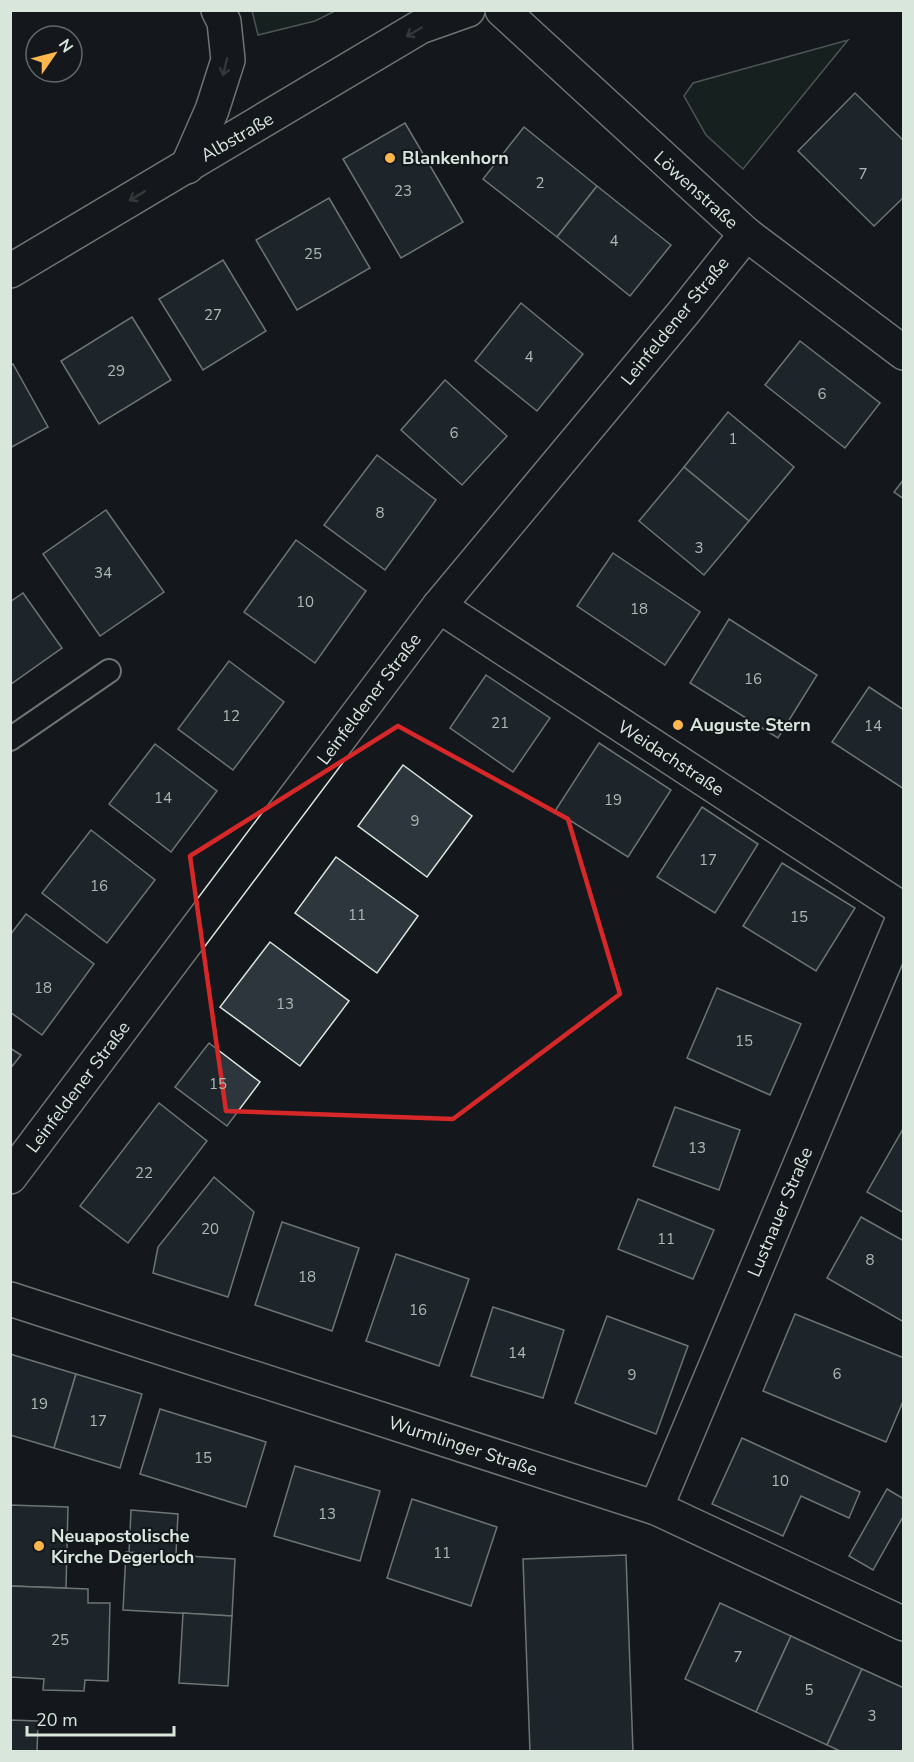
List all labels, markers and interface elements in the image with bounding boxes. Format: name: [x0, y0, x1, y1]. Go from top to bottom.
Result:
north arrow: [24, 24, 84, 84]
one-way arrow: [406, 26, 423, 38]
text: N: [53, 35, 78, 57]
one-way arrow: [219, 57, 230, 76]
street label: Albstraße: [196, 107, 278, 167]
place label: Blankenhorn: [402, 146, 509, 170]
street label: Löwenstraße: [649, 146, 743, 234]
marker: Blankenhorn: [383, 151, 397, 165]
house number: 7: [858, 164, 868, 184]
house number: 2: [535, 173, 545, 193]
house number: 23: [394, 181, 412, 201]
one-way arrow: [129, 191, 146, 203]
house number: 4: [609, 231, 619, 251]
house number: 25: [304, 244, 322, 264]
street label: Leinfeldener Straße: [616, 252, 734, 390]
house number: 27: [204, 305, 222, 325]
house number: 4: [524, 347, 534, 367]
house number: 29: [107, 361, 125, 381]
house number: 6: [817, 384, 827, 404]
house number: 6: [449, 423, 459, 443]
house number: 1: [728, 429, 738, 449]
house number: 8: [375, 503, 385, 523]
house number: 3: [694, 538, 704, 558]
house number: 34: [94, 563, 112, 583]
house number: 10: [296, 592, 314, 612]
house number: 18: [630, 599, 648, 619]
street label: Leinfeldener Straße: [312, 628, 426, 770]
house number: 16: [744, 669, 762, 689]
house number: 12: [222, 706, 240, 726]
house number: 21: [491, 713, 509, 733]
place label: Auguste Stern: [690, 713, 811, 737]
street label: Weidachstraße: [613, 715, 729, 801]
house number: 14: [864, 716, 882, 736]
marker: Auguste Stern: [671, 718, 685, 732]
house number: 14: [154, 788, 172, 808]
house number: 19: [604, 790, 622, 810]
house number: 9: [410, 811, 420, 831]
house number: 17: [699, 850, 717, 870]
house number: 16: [90, 876, 108, 896]
house number: 11: [348, 905, 366, 925]
house number: 15: [790, 907, 808, 927]
house number: 18: [34, 978, 52, 998]
house number: 13: [276, 994, 294, 1014]
street label: Leinfeldener Straße: [21, 1016, 135, 1158]
house number: 15: [735, 1031, 753, 1051]
house number: 15: [209, 1074, 227, 1094]
house number: 13: [688, 1138, 706, 1158]
street label: Lustnauer Straße: [742, 1143, 818, 1281]
house number: 22: [135, 1163, 153, 1183]
house number: 20: [201, 1219, 219, 1239]
house number: 11: [657, 1229, 675, 1249]
house number: 8: [865, 1250, 875, 1270]
house number: 18: [298, 1267, 316, 1287]
house number: 16: [409, 1300, 427, 1320]
house number: 14: [508, 1343, 526, 1363]
house number: 6: [832, 1364, 842, 1384]
house number: 9: [627, 1365, 637, 1385]
house number: 19: [30, 1394, 48, 1414]
house number: 17: [89, 1411, 107, 1431]
street label: Wurmlinger Straße: [385, 1411, 541, 1481]
house number: 15: [194, 1448, 212, 1468]
house number: 10: [771, 1471, 789, 1491]
house number: 13: [318, 1504, 336, 1524]
place label: Neuapostolische Kirche Degerloch: [51, 1524, 194, 1569]
marker: Neuapostolische Kirche Degerloch: [32, 1539, 46, 1553]
house number: 11: [433, 1543, 451, 1563]
house number: 25: [51, 1630, 69, 1650]
house number: 7: [733, 1647, 743, 1667]
house number: 5: [804, 1680, 814, 1700]
scale bar: [27, 1699, 174, 1737]
house number: 3: [867, 1706, 877, 1726]
text: 20 m: [36, 1708, 78, 1732]

